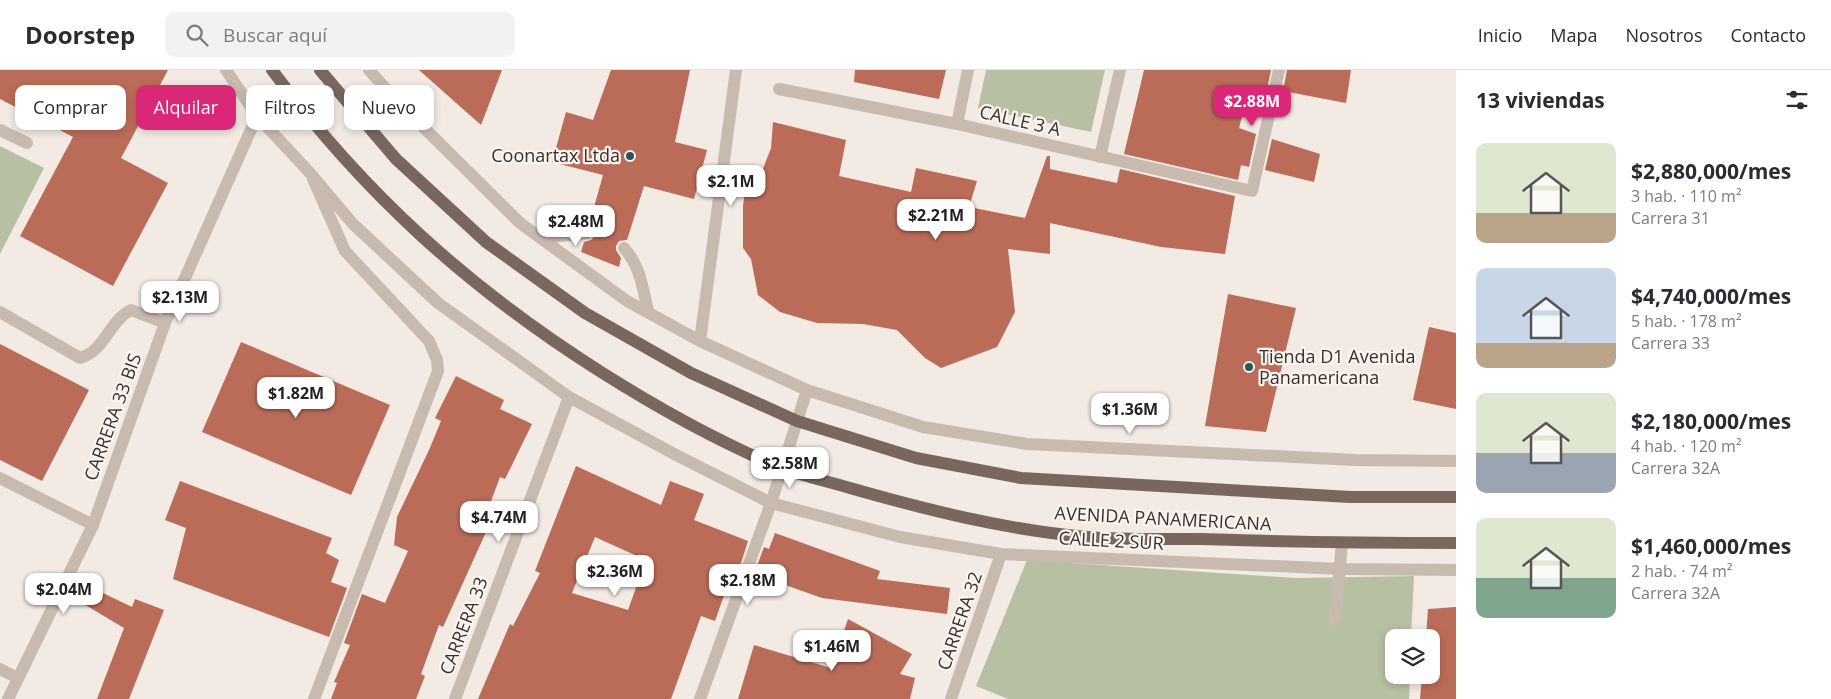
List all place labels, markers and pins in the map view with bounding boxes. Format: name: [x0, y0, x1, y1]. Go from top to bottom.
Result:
pin: $2.88M: [1211, 85, 1293, 127]
place label: Coonartax Ltda: [491, 143, 620, 167]
marker: Coonartax Ltda: [624, 150, 636, 162]
pin: $2.1M: [696, 164, 766, 207]
pin: $2.21M: [895, 198, 977, 241]
pin: $2.48M: [535, 204, 617, 247]
pin: $2.13M: [139, 280, 221, 323]
place label: Tienda D1 Avenida Panamericana: [1259, 344, 1415, 389]
marker: Tienda D1 Avenida Panamericana: [1243, 361, 1255, 373]
pin: $1.82M: [255, 376, 337, 419]
pin: $1.36M: [1089, 392, 1171, 435]
pin: $2.58M: [749, 446, 831, 489]
pin: $4.74M: [458, 500, 540, 543]
pin: $2.36M: [574, 554, 656, 597]
pin: $2.18M: [707, 564, 789, 606]
pin: $2.04M: [23, 572, 105, 615]
pin: $1.46M: [791, 630, 873, 672]

